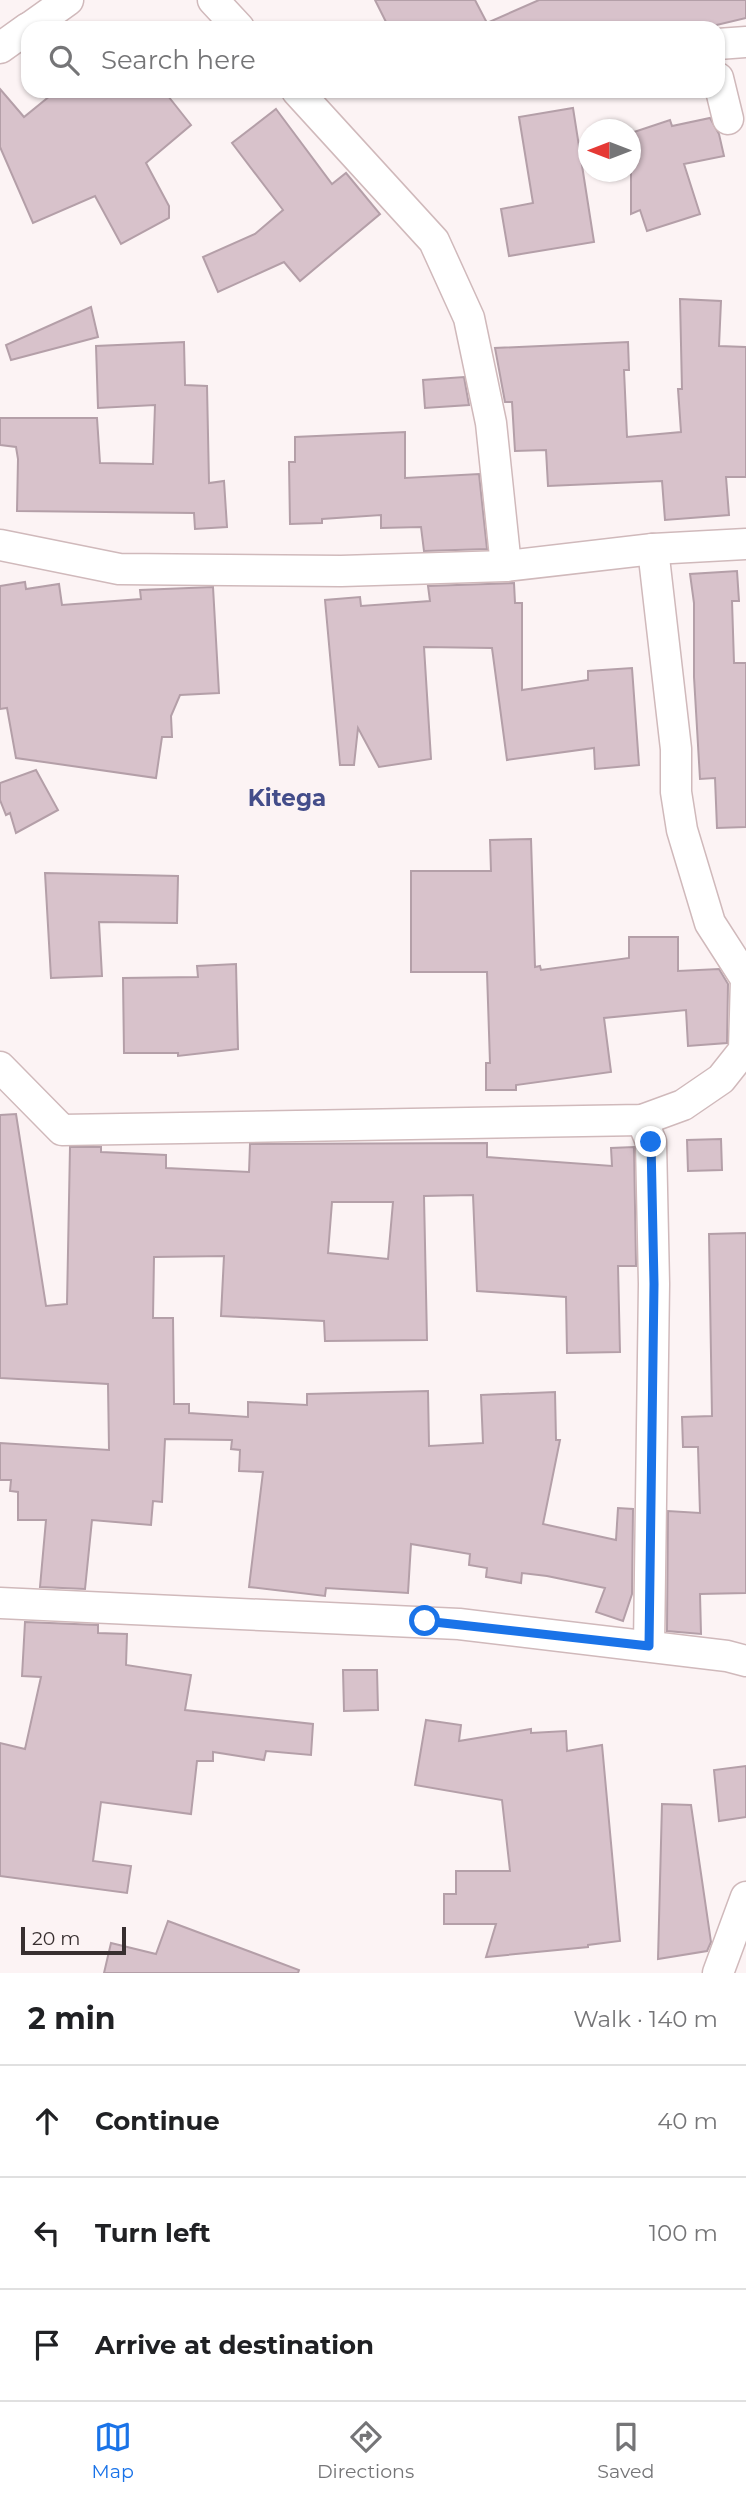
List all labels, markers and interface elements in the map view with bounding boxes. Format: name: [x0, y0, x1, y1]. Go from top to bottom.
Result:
search box: [21, 21, 725, 98]
icon: search: [45, 41, 83, 79]
text: Search here: [101, 44, 256, 76]
north arrow: [578, 119, 641, 182]
district label: Kitega: [248, 784, 326, 812]
route end: [635, 1126, 666, 1157]
route start: [409, 1605, 440, 1636]
scale bar: [21, 1924, 126, 1956]
text: 20 m: [32, 1927, 80, 1950]
text: 2 min: [28, 2000, 115, 2037]
text: Walk · 140 m: [573, 2005, 718, 2033]
icon: ahead: [28, 2102, 66, 2140]
text: Continue: [95, 2105, 220, 2137]
text: 40 m: [657, 2107, 718, 2135]
icon: left: [28, 2214, 66, 2252]
text: Turn left: [95, 2217, 211, 2249]
text: 100 m: [649, 2219, 718, 2247]
icon: arrive: [28, 2326, 66, 2364]
text: Arrive at destination: [95, 2329, 374, 2361]
tab: Map: [92, 2418, 134, 2483]
tab: Directions: [317, 2418, 414, 2483]
tab: Saved: [597, 2418, 654, 2483]

